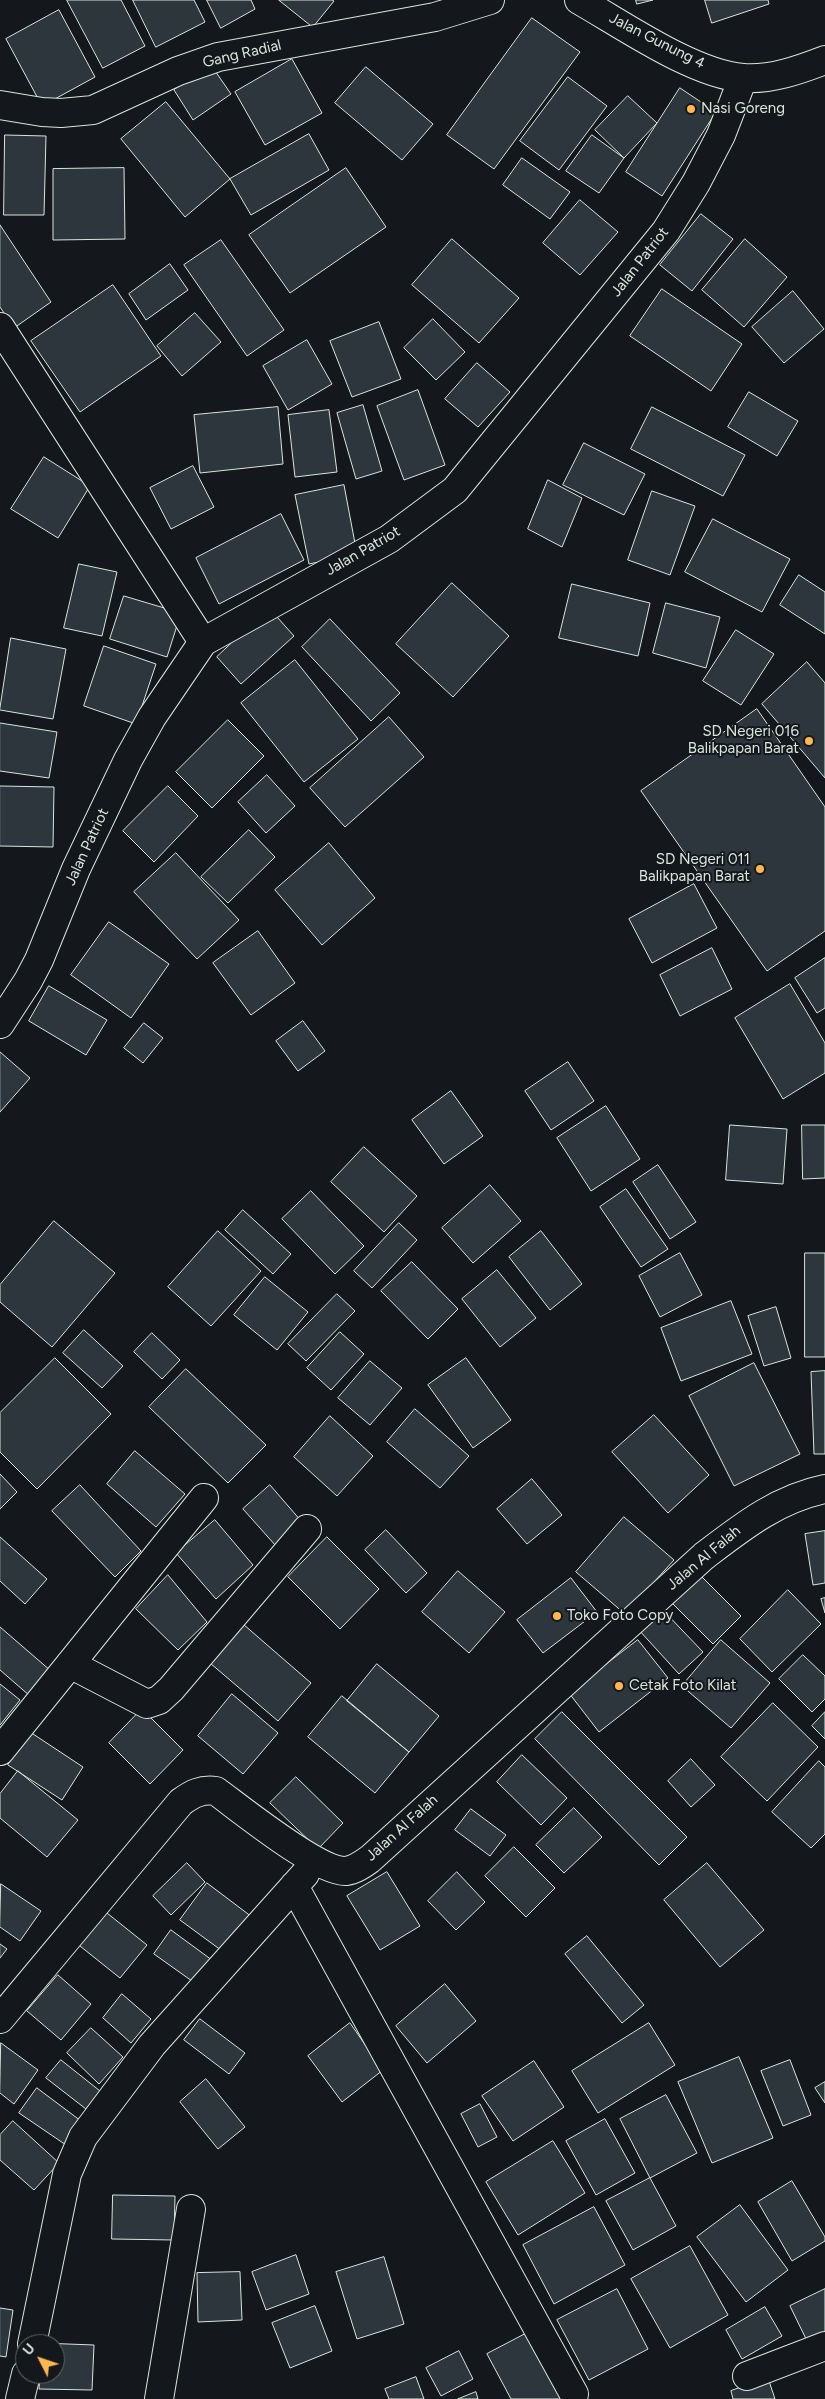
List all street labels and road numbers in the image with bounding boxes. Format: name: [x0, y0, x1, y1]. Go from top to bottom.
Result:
street label: Jalan Gunung 4: [606, 9, 708, 73]
street label: Gang Radial: [201, 36, 283, 72]
street label: Jalan Patriot: [607, 224, 673, 300]
street label: Jalan Patriot: [322, 522, 404, 580]
street label: Jalan Patriot: [61, 806, 113, 888]
street label: Jalan Al Falah: [664, 1522, 744, 1594]
street label: Jalan Al Falah: [362, 1791, 442, 1865]

